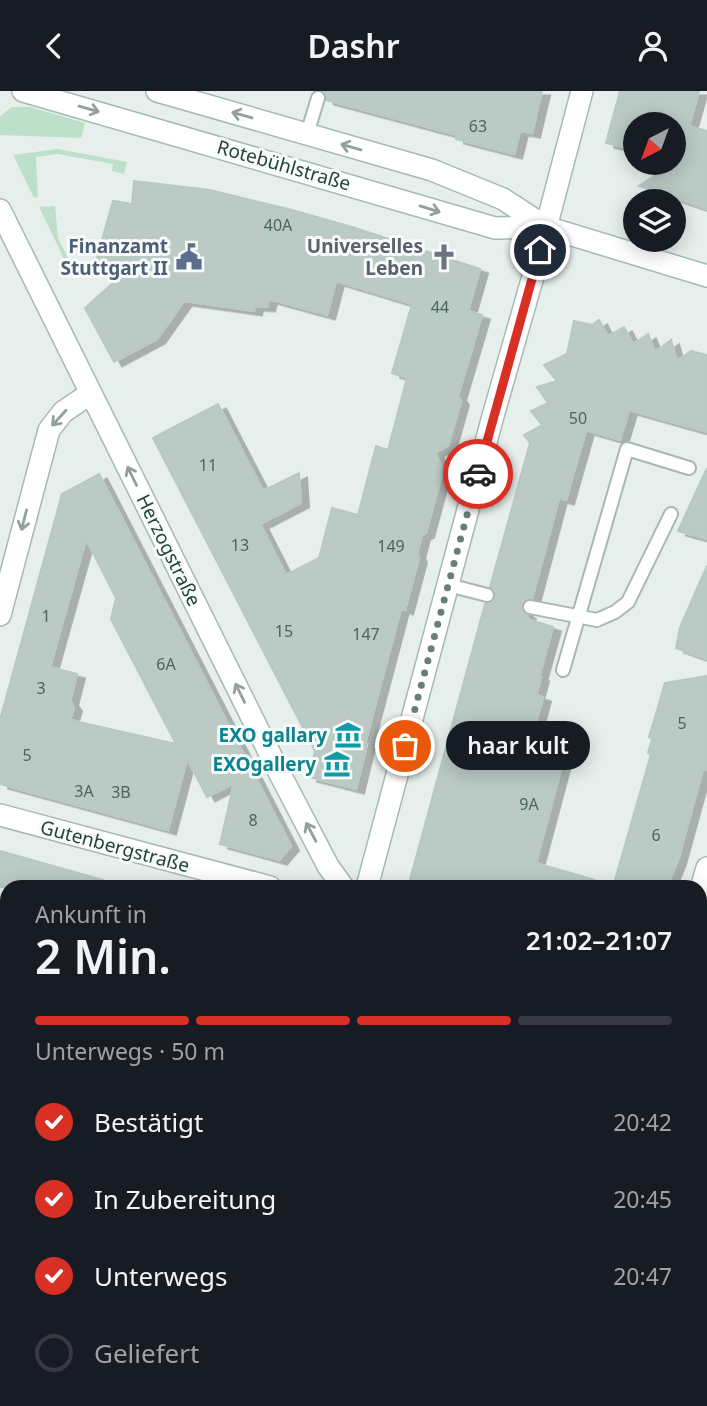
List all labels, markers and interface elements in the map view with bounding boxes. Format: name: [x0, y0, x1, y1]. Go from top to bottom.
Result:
text: Dashr: [307, 24, 400, 67]
icon: back: [35, 27, 73, 65]
icon: person: [634, 27, 672, 65]
one-way arrow: [78, 104, 100, 117]
one-way arrow: [231, 108, 253, 121]
north arrow: [623, 112, 686, 175]
map controls: [623, 112, 686, 252]
house number: 63: [469, 115, 487, 137]
street label: Rotebühlstraße: [214, 134, 354, 196]
one-way arrow: [340, 139, 362, 152]
button: layers: [623, 189, 686, 252]
one-way arrow: [419, 204, 441, 217]
house number: 40A: [264, 214, 293, 236]
pin: [510, 220, 570, 280]
icon: home: [521, 231, 559, 269]
place label: Finanzamt Stuttgart II: [61, 233, 168, 281]
place label: Universelles Leben: [307, 233, 423, 281]
public building icon: Finanzamt Stuttgart II: [174, 242, 204, 272]
church icon: Universelles Leben: [429, 242, 459, 272]
house number: 44: [431, 296, 449, 318]
house number: 50: [569, 407, 587, 429]
one-way arrow: [51, 409, 68, 426]
courier: [443, 439, 513, 509]
house number: 11: [199, 454, 217, 476]
icon: car: [459, 455, 497, 493]
one-way arrow: [125, 466, 139, 487]
street label: Herzogstraße: [131, 490, 207, 610]
one-way arrow: [17, 509, 30, 531]
house number: 13: [231, 534, 249, 556]
house number: 149: [377, 535, 405, 557]
house number: 1: [41, 605, 51, 627]
house number: 15: [275, 620, 293, 642]
house number: 147: [352, 623, 380, 645]
house number: 6A: [156, 653, 176, 675]
house number: 3: [36, 677, 46, 699]
one-way arrow: [232, 683, 246, 704]
house number: 5: [677, 712, 687, 734]
pin: [375, 716, 435, 776]
museum icon: EXO gallary: [333, 720, 363, 750]
callout: haar kult: [447, 721, 590, 771]
place label: EXO gallary: [219, 722, 327, 748]
icon: bag: [386, 727, 424, 765]
text: haar kult: [467, 729, 569, 761]
house number: 5: [22, 744, 32, 766]
museum icon: EXOgallery: [322, 749, 352, 779]
place label: EXOgallery: [213, 751, 316, 777]
house number: 3A: [74, 780, 94, 802]
house number: 3B: [111, 781, 131, 803]
house number: 9A: [519, 793, 539, 815]
house number: 8: [248, 809, 258, 831]
street label: Gutenbergstraße: [38, 814, 192, 878]
one-way arrow: [303, 823, 317, 843]
house number: 6: [651, 824, 661, 846]
text: Ankunft in: [35, 898, 147, 930]
text: 21:02–21:07: [526, 922, 672, 958]
text: 2 Min.: [35, 925, 171, 987]
text: Unterwegs · 50 m: [35, 1035, 225, 1067]
icon: check: [35, 1103, 73, 1141]
text: Bestätigt: [94, 1104, 203, 1140]
text: 20:42: [613, 1106, 672, 1138]
icon: check: [35, 1180, 73, 1218]
text: In Zubereitung: [94, 1181, 276, 1217]
text: 20:45: [613, 1183, 672, 1215]
icon: check: [35, 1257, 73, 1295]
text: Unterwegs: [94, 1258, 227, 1294]
text: 20:47: [613, 1260, 672, 1292]
text: Geliefert: [94, 1335, 199, 1371]

